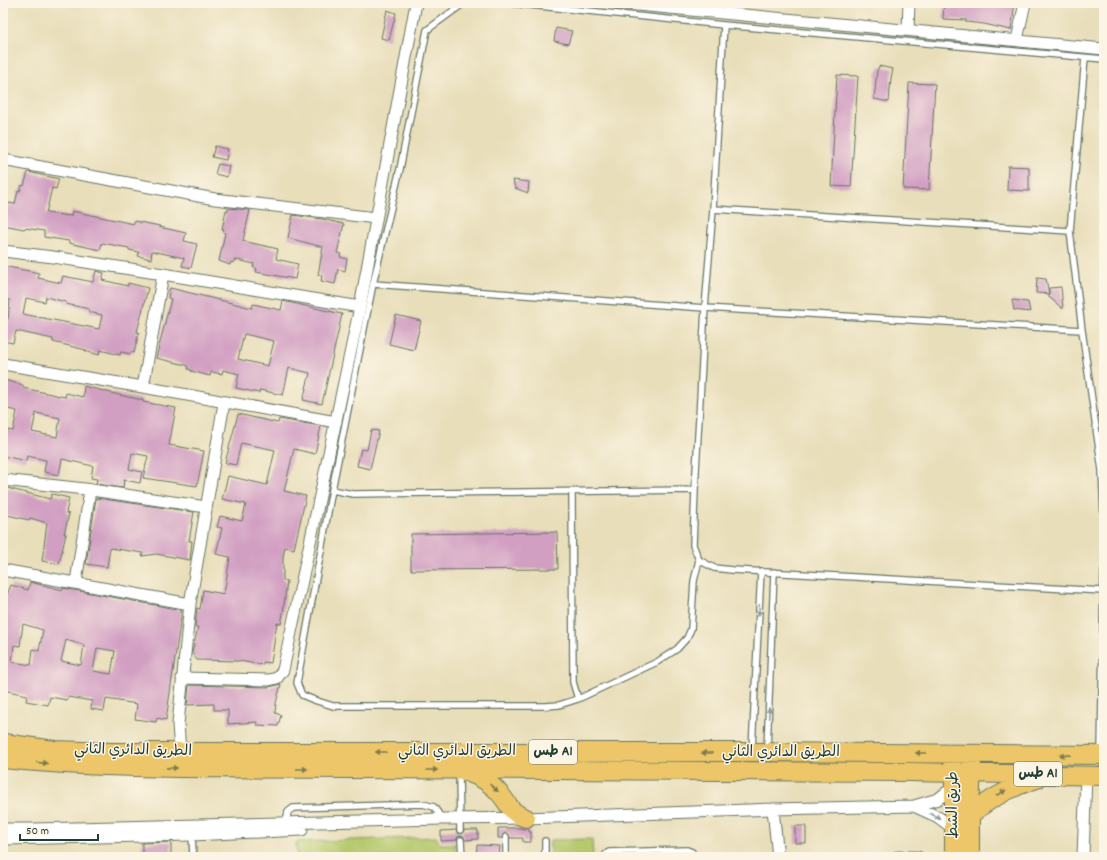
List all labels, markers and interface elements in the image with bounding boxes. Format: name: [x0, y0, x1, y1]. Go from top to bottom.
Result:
one-way arrow: [755, 604, 762, 616]
one-way arrow: [765, 707, 772, 719]
street label: الطريق الدائري الثاني: [74, 739, 192, 763]
road number: طس A1: [529, 740, 577, 764]
street label: الطريق الدائري الثاني: [398, 741, 516, 763]
street label: الطريق الدائري الثاني: [722, 742, 840, 764]
one-way arrow: [374, 749, 387, 755]
one-way arrow: [701, 749, 713, 756]
one-way arrow: [915, 750, 927, 757]
one-way arrow: [1058, 752, 1071, 758]
one-way arrow: [36, 760, 48, 766]
road number: طس A1: [1014, 762, 1062, 786]
one-way arrow: [166, 765, 179, 771]
one-way arrow: [296, 766, 309, 772]
one-way arrow: [426, 767, 439, 773]
street label: طريق الشط: [943, 771, 965, 839]
one-way arrow: [488, 783, 499, 792]
one-way arrow: [995, 790, 1007, 796]
one-way arrow: [929, 813, 941, 819]
scale bar: [20, 816, 98, 842]
text: 50 m: [26, 823, 49, 840]

